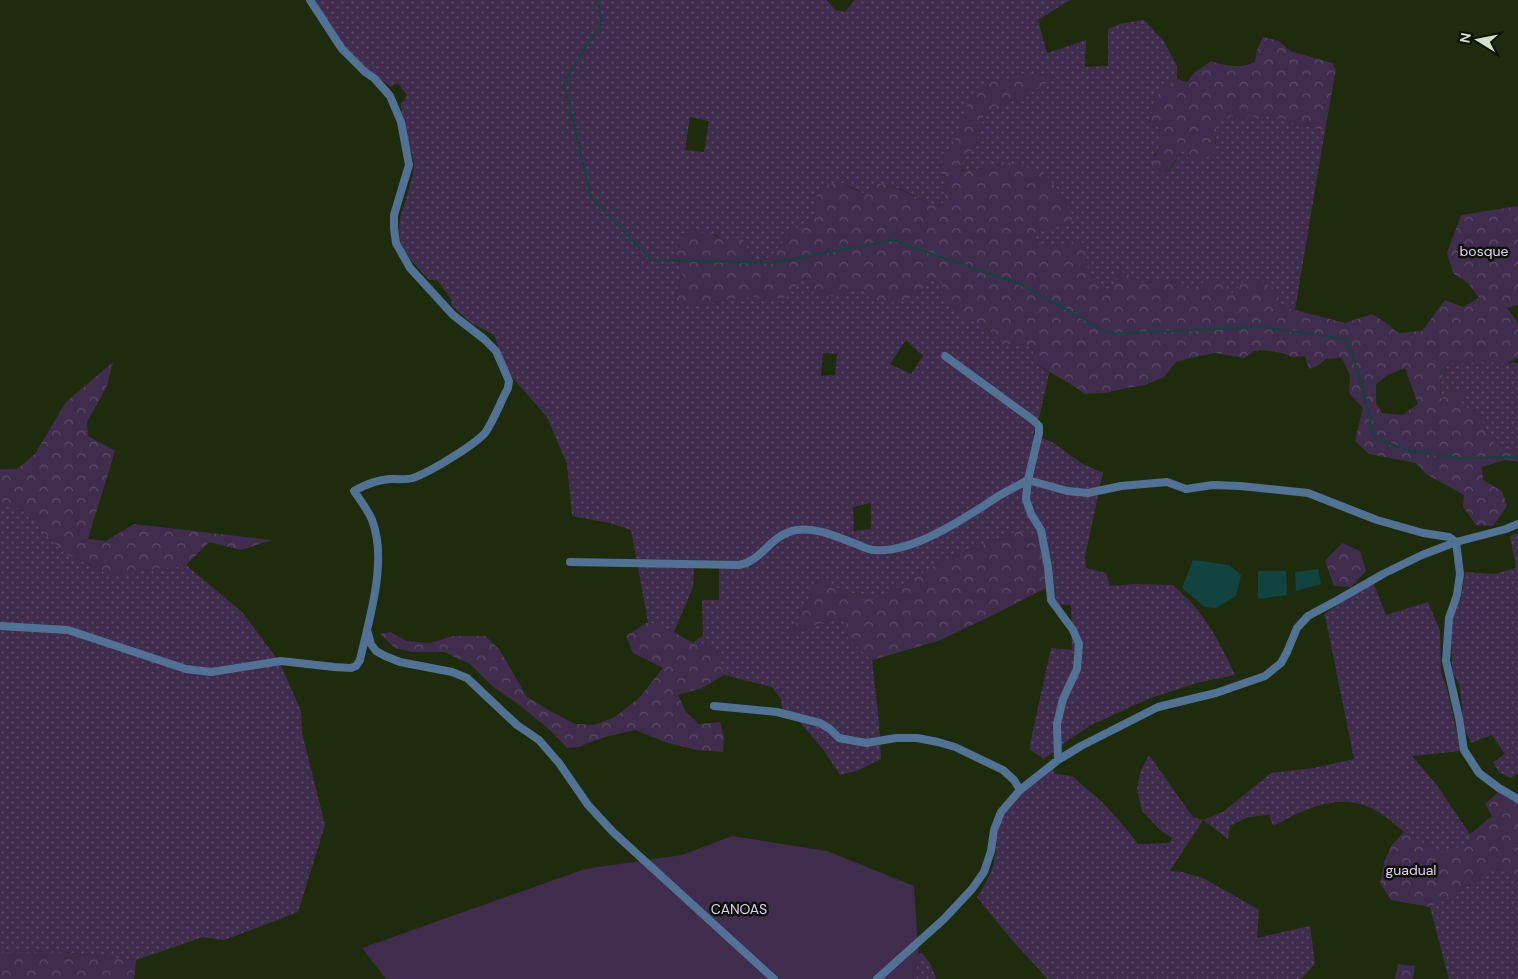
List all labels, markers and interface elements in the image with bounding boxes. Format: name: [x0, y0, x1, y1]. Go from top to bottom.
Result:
north arrow: [1453, 15, 1503, 65]
text: N: [1455, 31, 1475, 44]
park label: bosque: [1460, 242, 1508, 260]
park label: guadual: [1386, 861, 1437, 879]
park label: CANOAS: [711, 900, 767, 918]

